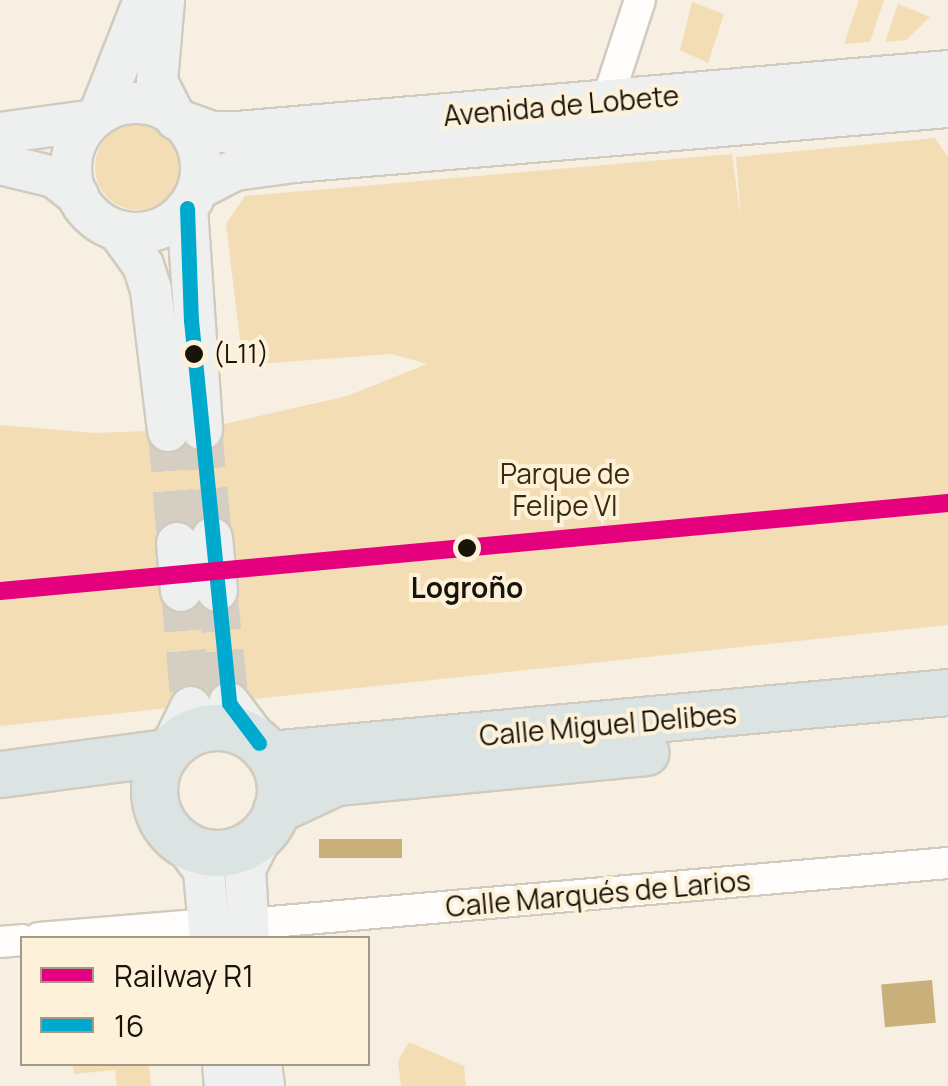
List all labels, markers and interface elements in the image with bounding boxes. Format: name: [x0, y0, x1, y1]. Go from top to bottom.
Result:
street label: Avenida de Lobete: [442, 78, 680, 132]
place label: (L11): [213, 338, 269, 370]
marker: (L11): [184, 344, 204, 364]
park label: Parque de Felipe VI: [500, 456, 630, 522]
marker: Logroño: [450, 531, 484, 565]
place label: Logroño: [411, 570, 523, 604]
street label: Calle Miguel Delibes: [478, 696, 738, 752]
street label: Calle Marqués de Larios: [444, 863, 752, 923]
legend: [20, 936, 370, 1066]
text: Railway R1: [114, 955, 254, 996]
text: 16: [114, 1005, 144, 1046]

